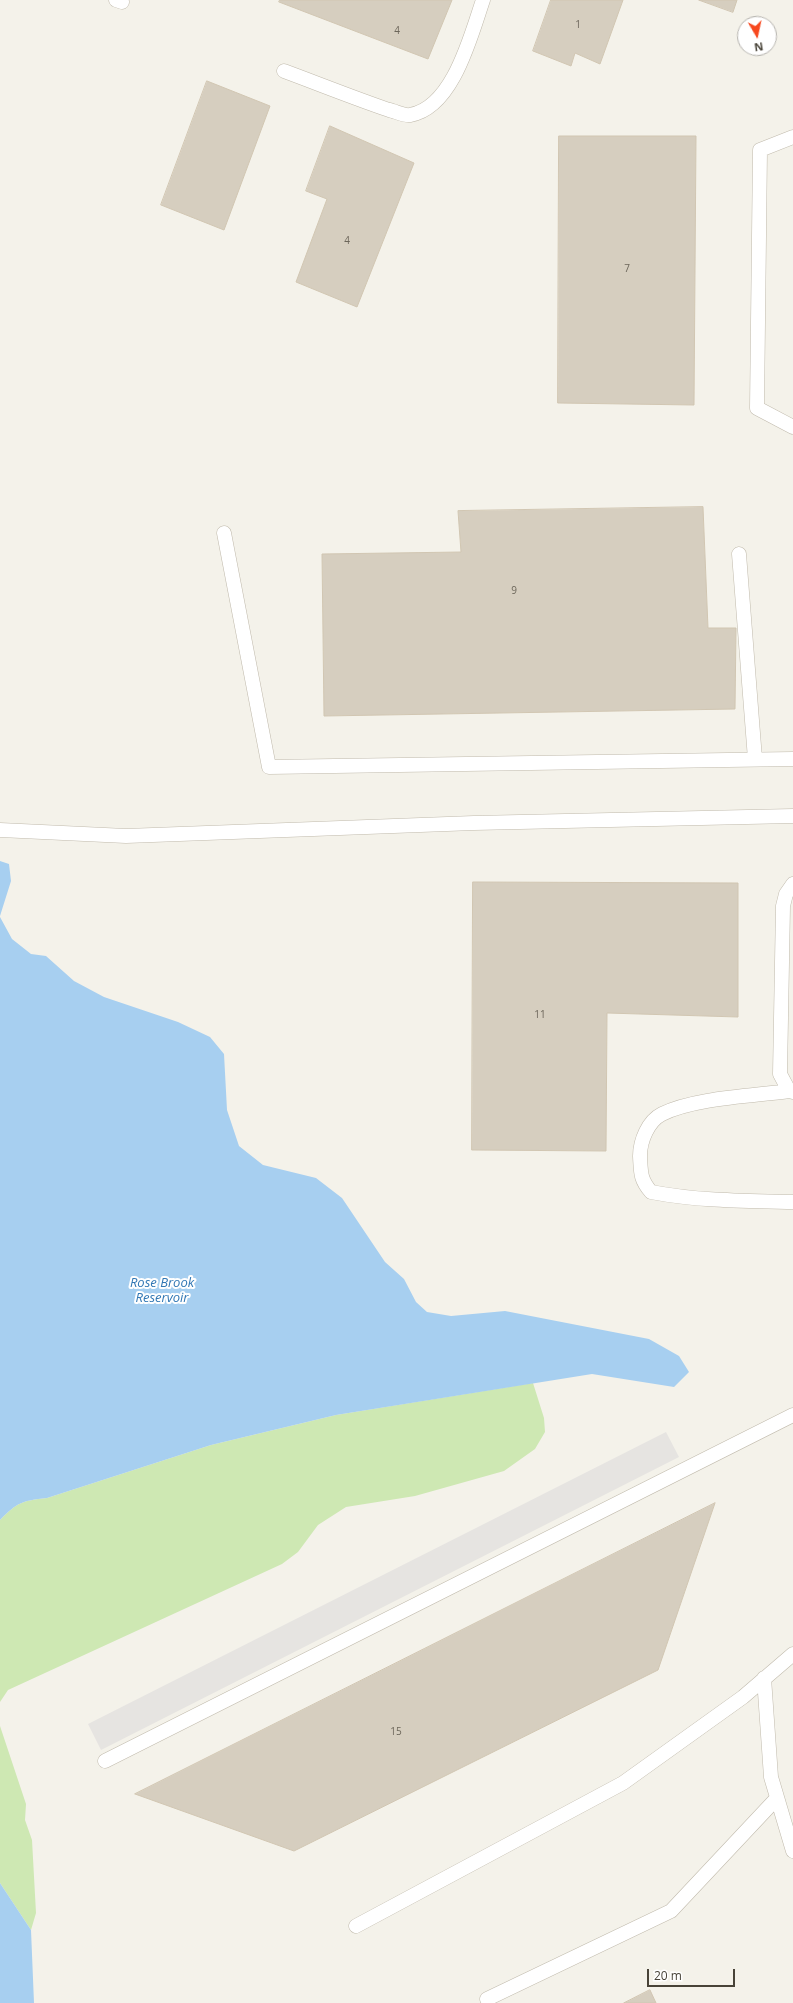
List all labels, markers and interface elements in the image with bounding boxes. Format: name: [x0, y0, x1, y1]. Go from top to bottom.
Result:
north arrow: [737, 16, 777, 56]
house number: 1: [575, 19, 581, 31]
house number: 4: [394, 25, 400, 37]
text: N: [753, 39, 764, 55]
house number: 4: [344, 235, 350, 247]
house number: 7: [624, 263, 630, 275]
house number: 9: [511, 585, 517, 597]
house number: 11: [534, 1009, 546, 1021]
water label: Rose Brook Reservoir: [130, 1275, 194, 1306]
house number: 15: [390, 1726, 402, 1738]
scale bar: [649, 1961, 737, 1987]
text: 20 m: [654, 1967, 682, 1984]

